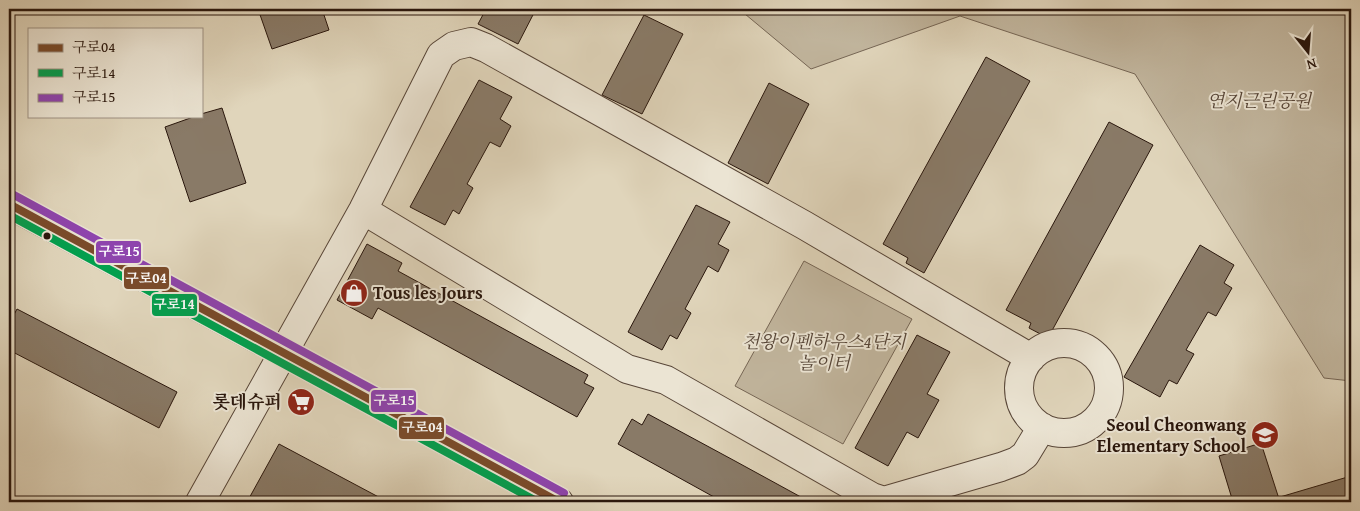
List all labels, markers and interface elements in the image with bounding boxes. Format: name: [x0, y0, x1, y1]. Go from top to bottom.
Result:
legend: [28, 28, 202, 118]
north arrow: [1282, 28, 1332, 78]
text: 구로04: [72, 36, 115, 57]
text: N: [1304, 54, 1319, 76]
text: 구로14: [72, 62, 115, 83]
text: 구로15: [72, 86, 115, 107]
park label: 연지근린공원: [1207, 87, 1313, 114]
unlabelled marker: [42, 231, 52, 241]
line badge: 구로15: [95, 240, 142, 264]
text: 구로15: [98, 241, 140, 261]
line badge: 구로04: [123, 266, 170, 290]
text: 구로04: [125, 268, 167, 288]
shop icon: Tous les Jours: [339, 278, 369, 308]
place label: Tous les Jours: [373, 279, 483, 306]
line badge: 구로14: [151, 293, 198, 317]
text: 구로14: [153, 294, 195, 314]
park label: 천왕이펜하우스4단지 놀이터: [742, 328, 908, 376]
supermarket icon: 롯데슈퍼: [286, 387, 316, 417]
place label: 롯데슈퍼: [212, 388, 282, 415]
line badge: 구로15: [370, 389, 417, 413]
text: 구로15: [373, 390, 415, 410]
place label: Seoul Cheonwang Elementary School: [1097, 411, 1247, 459]
line badge: 구로04: [398, 416, 445, 440]
text: 구로04: [401, 417, 443, 437]
school or university icon: Seoul Cheonwang Elementary School: [1250, 420, 1280, 450]

